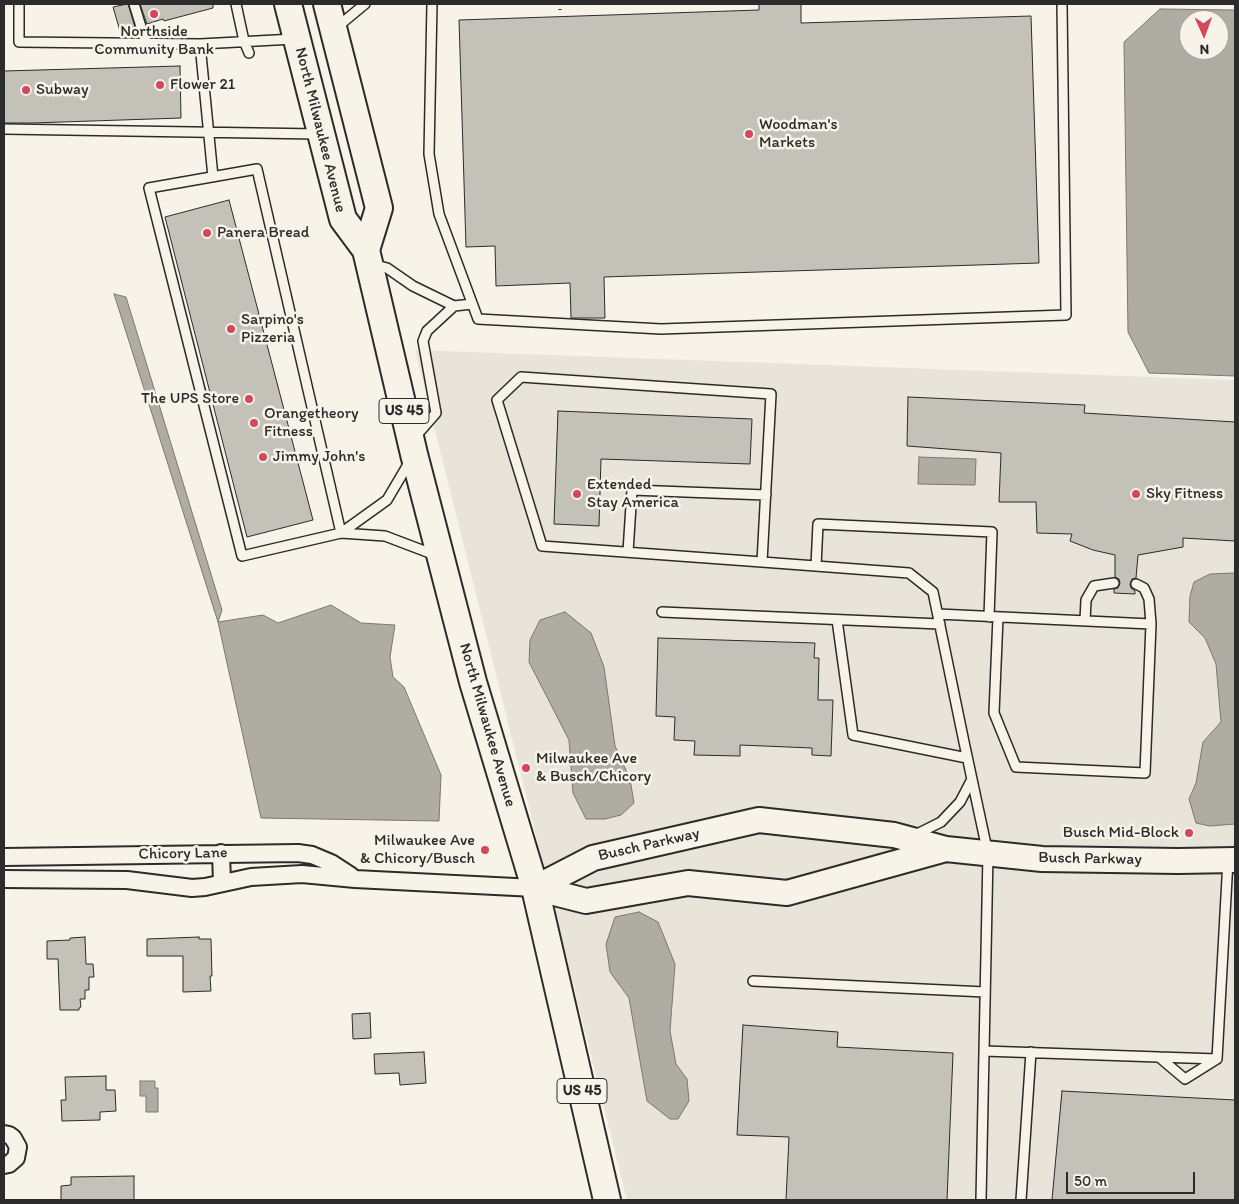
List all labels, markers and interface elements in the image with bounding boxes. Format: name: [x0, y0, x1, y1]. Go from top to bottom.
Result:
marker: Northside Community Bank: [148, 8, 160, 20]
north arrow: [1179, 10, 1229, 60]
place label: Northside Community Bank: [94, 22, 214, 60]
text: N: [1199, 41, 1210, 58]
street label: North Milwaukee Avenue: [290, 45, 350, 215]
place label: Flower 21: [170, 75, 235, 95]
marker: Flower 21: [154, 79, 166, 91]
place label: Subway: [36, 80, 88, 100]
marker: Subway: [20, 84, 32, 96]
place label: Woodman's Markets: [759, 115, 838, 153]
marker: Woodman's Markets: [743, 128, 755, 140]
place label: Panera Bread: [217, 223, 309, 243]
marker: Panera Bread: [201, 227, 213, 239]
place label: Sarpino's Pizzeria: [241, 310, 304, 348]
marker: Sarpino's Pizzeria: [225, 323, 237, 335]
place label: The UPS Store: [141, 389, 239, 409]
marker: The UPS Store: [243, 393, 255, 405]
road number: US 45: [379, 398, 429, 424]
place label: Orangetheory Fitness: [264, 404, 359, 442]
marker: Orangetheory Fitness: [248, 417, 260, 429]
place label: Jimmy John's: [273, 447, 365, 467]
marker: Jimmy John's: [257, 451, 269, 463]
place label: Extended Stay America: [587, 475, 679, 513]
place label: Sky Fitness: [1146, 484, 1223, 504]
marker: Extended Stay America: [571, 488, 583, 500]
marker: Sky Fitness: [1130, 488, 1142, 500]
street label: North Milwaukee Avenue: [454, 641, 520, 809]
place label: Milwaukee Ave & Busch/Chicory: [536, 749, 651, 787]
marker: Milwaukee Ave & Busch/Chicory: [520, 762, 532, 774]
place label: Busch Mid-Block: [1063, 823, 1179, 843]
street label: Busch Parkway: [596, 824, 702, 866]
marker: Busch Mid-Block: [1183, 827, 1195, 839]
place label: Milwaukee Ave & Chicory/Busch: [360, 831, 475, 869]
street label: Chicory Lane: [138, 844, 228, 864]
marker: Milwaukee Ave & Chicory/Busch: [479, 844, 491, 856]
street label: Busch Parkway: [1038, 848, 1142, 870]
road number: US 45: [557, 1078, 607, 1104]
scale bar: [1069, 1162, 1198, 1194]
text: 50 m: [1074, 1172, 1107, 1190]

